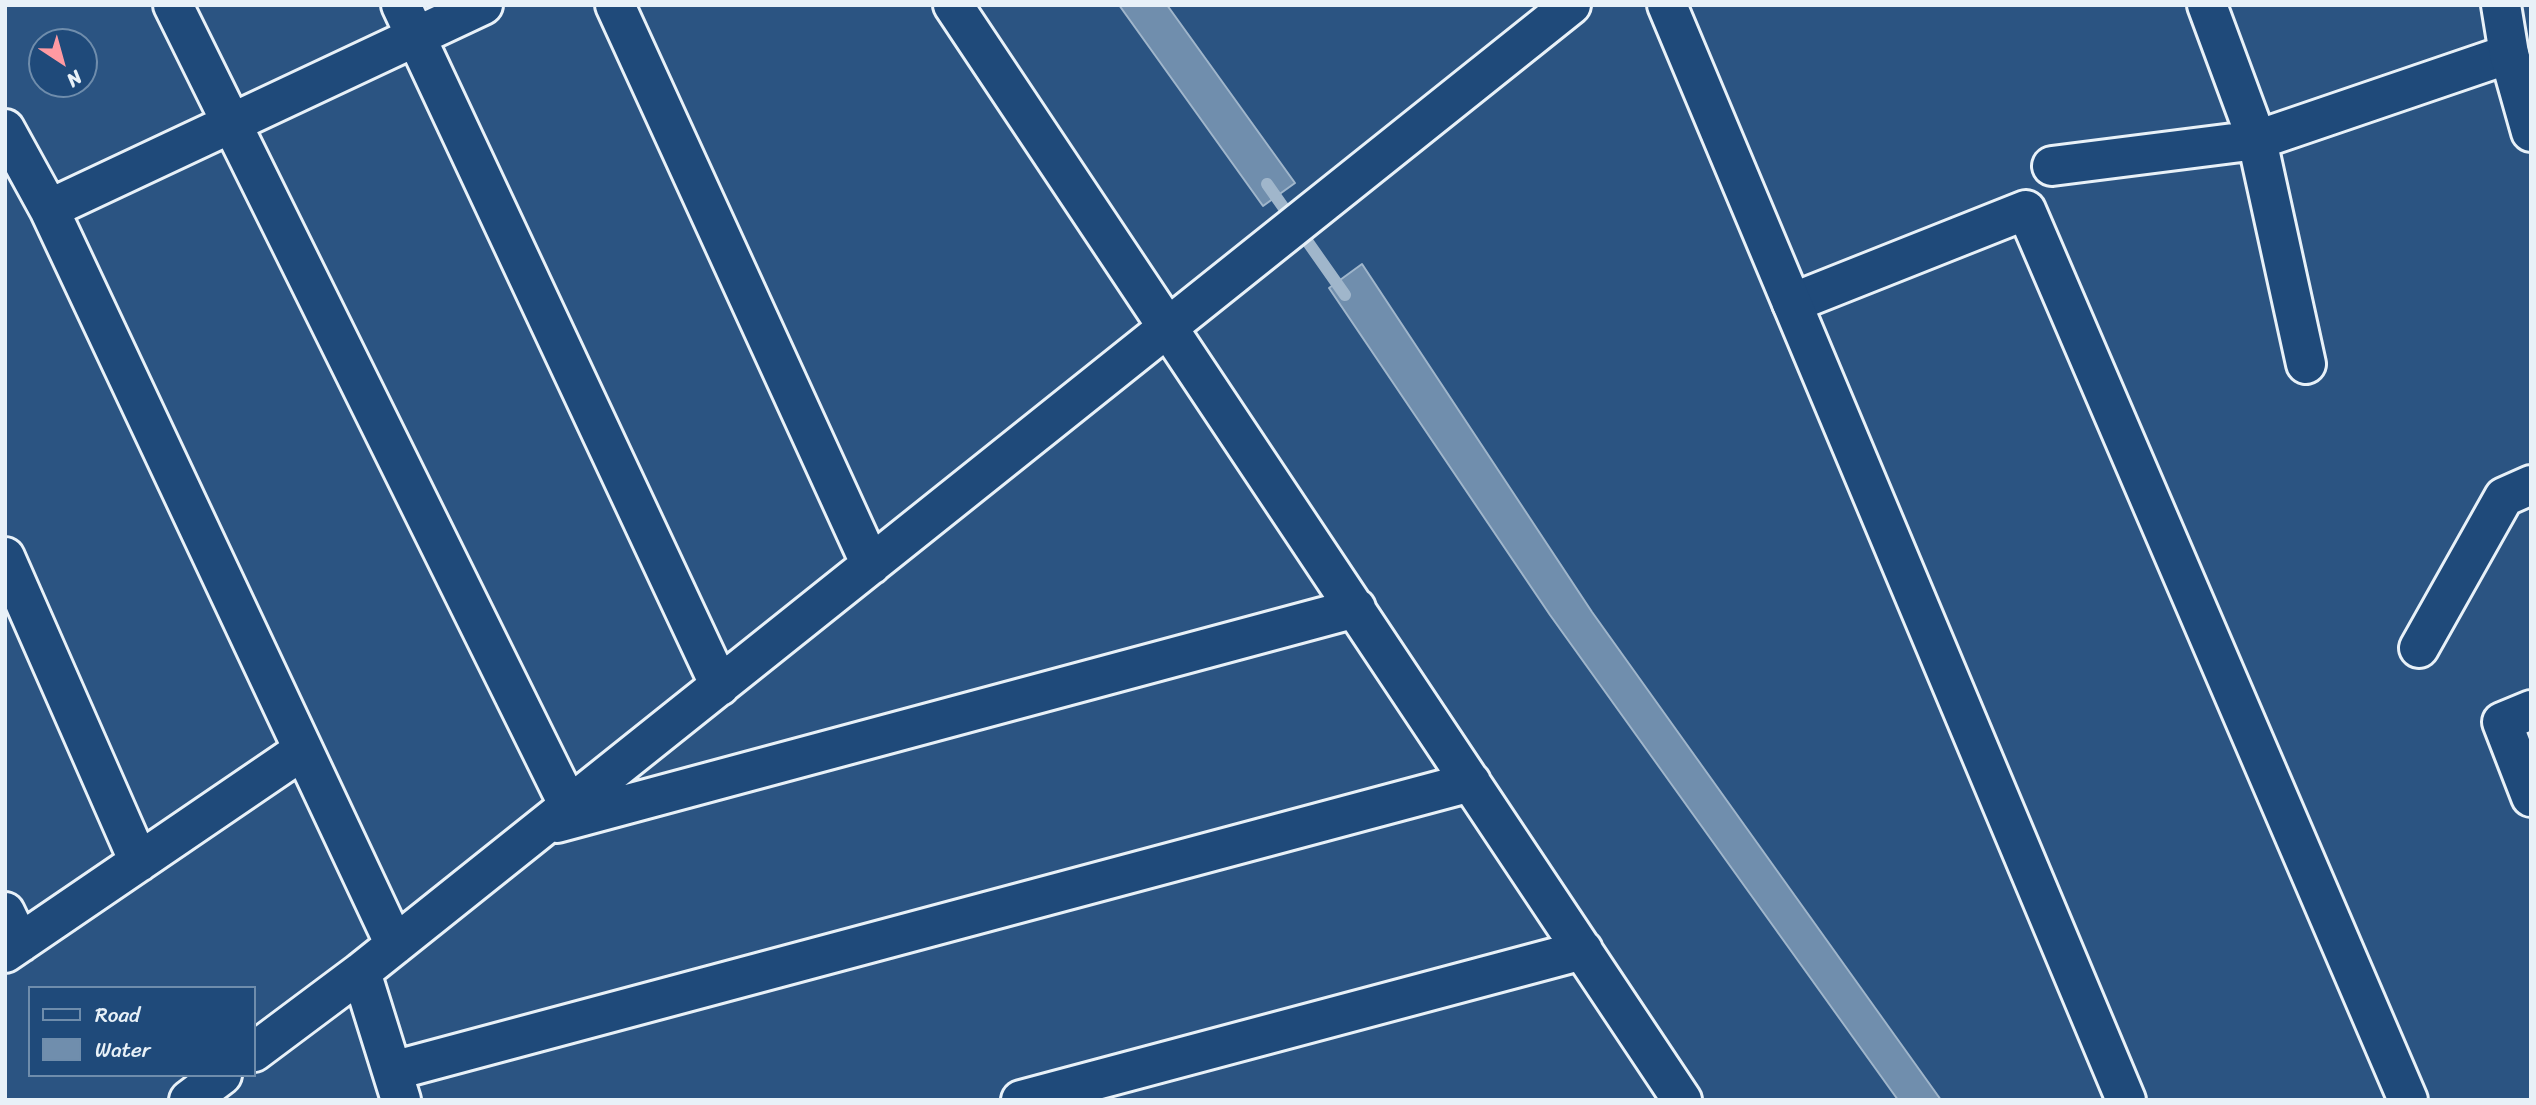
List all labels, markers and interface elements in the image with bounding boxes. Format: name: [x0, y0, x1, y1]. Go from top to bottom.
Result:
north arrow: [28, 28, 98, 98]
text: N: [59, 62, 89, 96]
legend: [28, 986, 256, 1077]
text: Road: [95, 996, 140, 1034]
text: Water: [95, 1031, 150, 1069]

